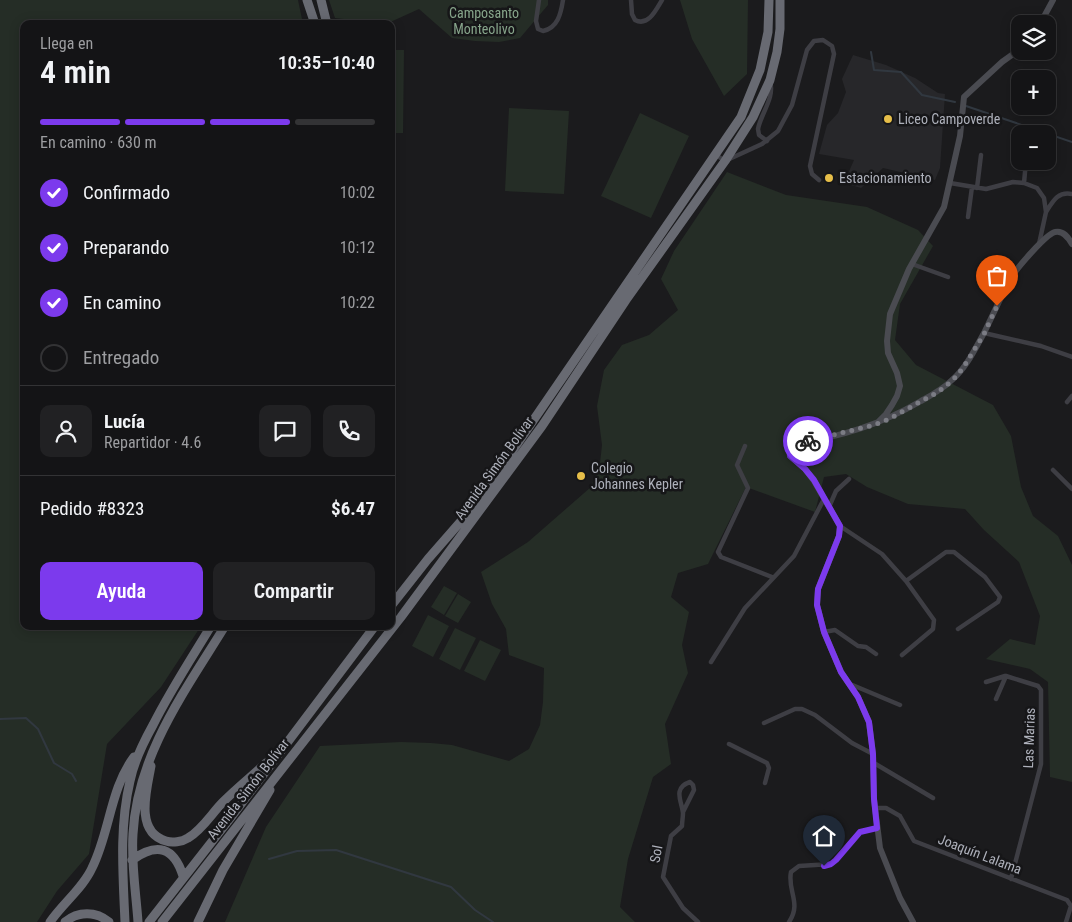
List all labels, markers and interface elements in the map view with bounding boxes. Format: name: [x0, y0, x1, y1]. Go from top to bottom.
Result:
park label: Camposanto Monteolivo: [449, 5, 519, 37]
map controls: [1011, 15, 1056, 170]
button: layers: [1011, 15, 1056, 60]
text: Llega en: [40, 34, 93, 53]
text: 10:35–10:40: [278, 51, 375, 74]
text: 4 min: [40, 53, 111, 91]
button: +: [1011, 70, 1056, 115]
place label: Liceo Campoverde: [898, 111, 1001, 127]
marker: Liceo Campoverde: [882, 113, 894, 125]
button: −: [1011, 125, 1056, 170]
text: En camino · 630 m: [40, 133, 157, 152]
place label: Estacionamiento: [839, 170, 932, 186]
marker: Estacionamiento: [823, 172, 835, 184]
icon: check: [40, 179, 68, 207]
text: Confirmado: [83, 181, 170, 204]
text: 10:02: [340, 183, 375, 202]
icon: check: [40, 234, 68, 262]
text: Preparando: [83, 236, 169, 259]
text: 10:12: [340, 238, 375, 257]
pin: [976, 255, 1018, 306]
icon: bag: [983, 262, 1011, 290]
icon: check: [40, 289, 68, 317]
text: En camino: [83, 291, 161, 314]
text: 10:22: [340, 293, 375, 312]
text: Entregado: [83, 346, 159, 369]
button: person: [40, 405, 92, 457]
button: chat: [259, 405, 311, 457]
button: phone: [323, 405, 375, 457]
text: Lucía: [104, 410, 145, 433]
street label: Avenida Simón Bolívar: [451, 413, 537, 523]
courier: [783, 416, 833, 466]
icon: bike: [794, 427, 822, 455]
text: Repartidor · 4.6: [104, 433, 201, 452]
place label: Colegio Johannes Kepler: [591, 460, 683, 492]
marker: Colegio Johannes Kepler: [575, 470, 587, 482]
text: Pedido #8323: [40, 497, 144, 520]
text: $6.47: [331, 497, 375, 520]
button: Ayuda: [40, 562, 203, 620]
button: Compartir: [213, 562, 375, 620]
street label: Las Marias: [1020, 707, 1038, 769]
street label: Avenida Simón Bolívar: [204, 736, 292, 842]
pin: [803, 815, 845, 866]
icon: home: [810, 822, 838, 850]
street label: Joaquín Lalama: [936, 831, 1024, 877]
street label: Sol: [646, 844, 666, 864]

